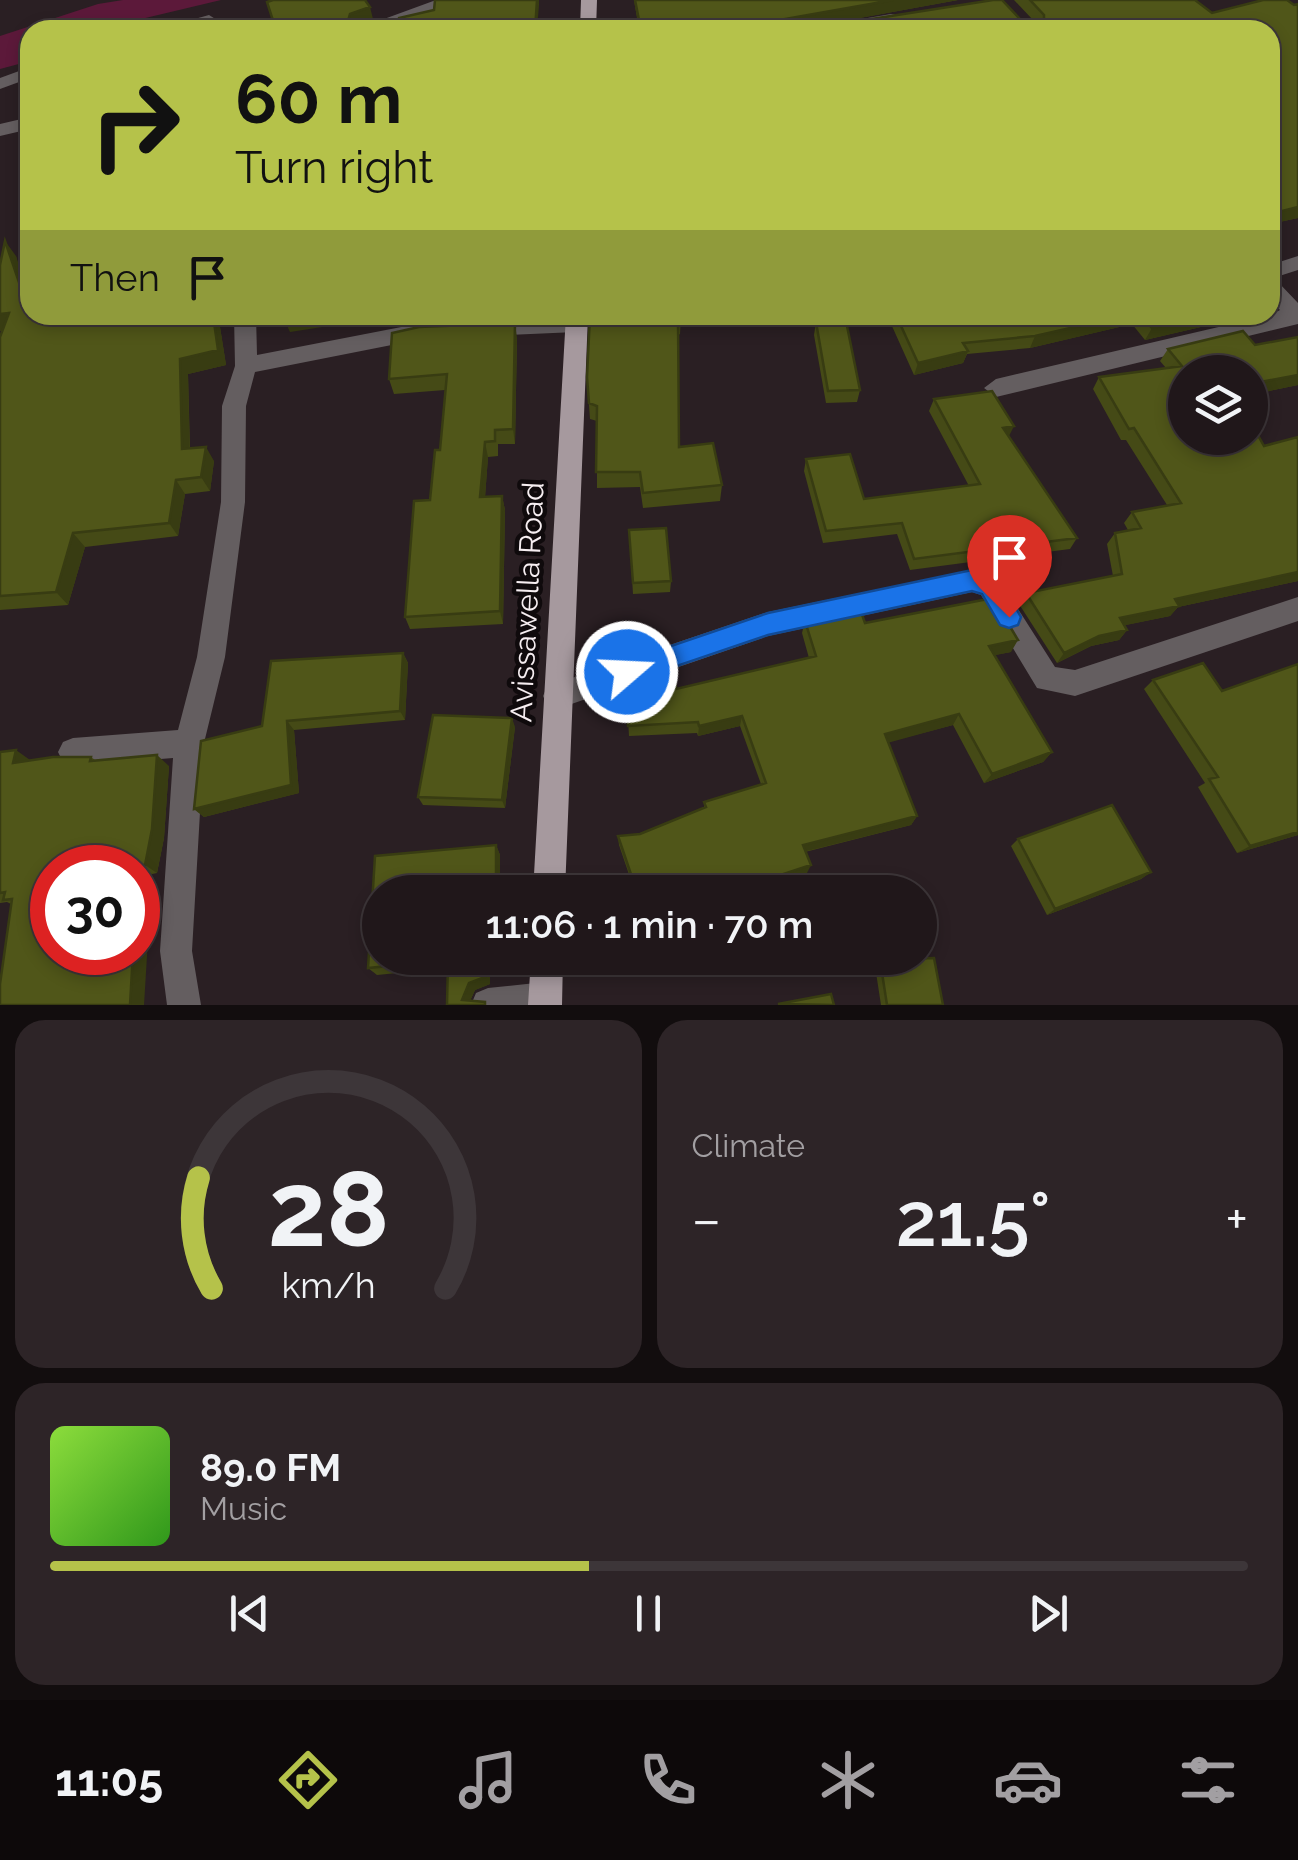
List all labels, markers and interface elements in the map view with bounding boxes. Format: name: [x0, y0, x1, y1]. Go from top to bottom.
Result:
text: 60 m: [235, 57, 402, 139]
icon: right: [70, 60, 200, 190]
text: Turn right: [235, 141, 433, 194]
icon: arrive: [180, 250, 235, 305]
text: Then: [70, 255, 160, 300]
map controls: [1168, 355, 1268, 455]
button: layers: [1168, 355, 1268, 455]
street label: Avissawella Road: [503, 481, 551, 723]
pin: [967, 515, 1052, 618]
icon: arrive: [982, 530, 1037, 585]
position arrow: [575, 620, 679, 724]
speed limit sign: 30: [30, 845, 160, 975]
text: 11:06 · 1 min · 70 m: [486, 902, 813, 947]
text: Climate: [692, 1127, 805, 1164]
text: 28: [268, 1148, 389, 1270]
text: 21.5°: [896, 1175, 1050, 1264]
text: −: [692, 1187, 721, 1252]
text: +: [1225, 1187, 1248, 1252]
text: km/h: [281, 1264, 375, 1306]
text: 89.0 FM: [200, 1445, 341, 1490]
text: Music: [200, 1490, 287, 1527]
icon: previous: [222, 1586, 277, 1641]
icon: pause: [621, 1586, 676, 1641]
icon: next: [1021, 1586, 1076, 1641]
icon: directions: [273, 1745, 343, 1815]
icon: music: [453, 1745, 523, 1815]
icon: phone: [633, 1745, 703, 1815]
icon: climate: [813, 1745, 883, 1815]
icon: car: [993, 1745, 1063, 1815]
icon: filters: [1173, 1745, 1243, 1815]
text: 11:05: [55, 1754, 163, 1807]

